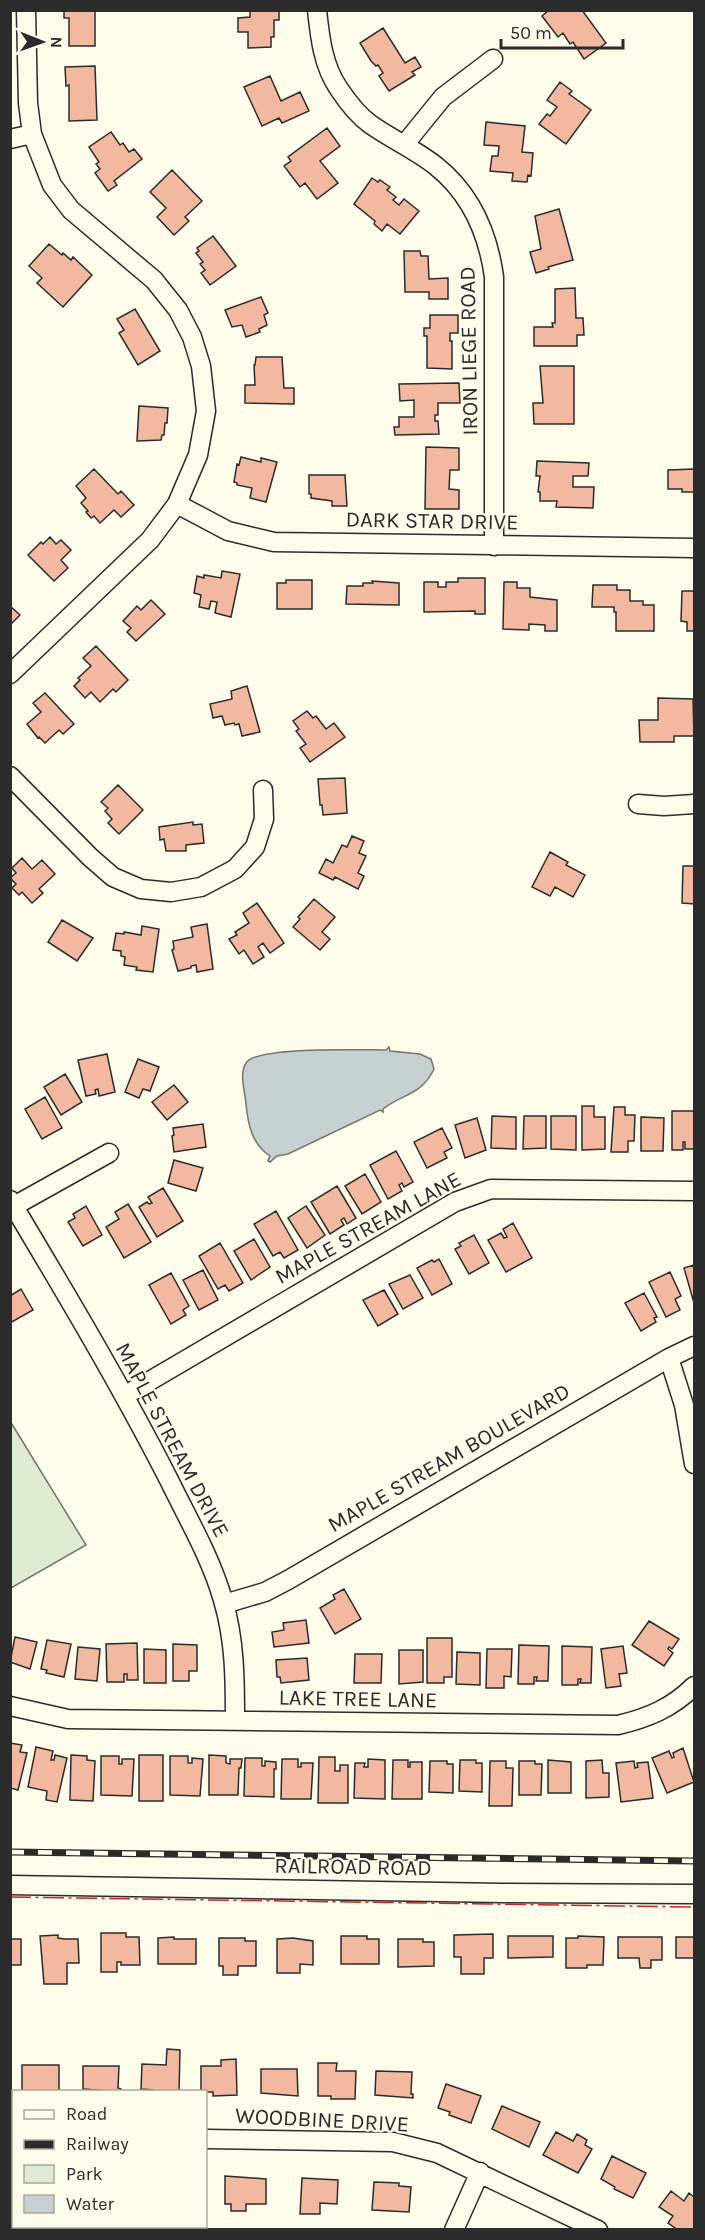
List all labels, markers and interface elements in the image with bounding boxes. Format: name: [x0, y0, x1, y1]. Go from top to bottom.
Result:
north arrow: [12, 12, 72, 72]
scale bar: [501, 12, 622, 50]
text: 50 m: [510, 22, 552, 44]
text: N: [47, 36, 66, 48]
street label: IRON LIEGE ROAD: [455, 266, 483, 436]
street label: DARK STAR DRIVE: [345, 506, 519, 536]
street label: MAPLE STREAM LANE: [271, 1166, 465, 1290]
street label: MAPLE STREAM DRIVE: [110, 1338, 234, 1542]
street label: MAPLE STREAM BOULEVARD: [323, 1378, 575, 1538]
street label: LAKE TREE LANE: [278, 1685, 438, 1713]
street label: RAILROAD ROAD: [274, 1853, 432, 1881]
legend: [12, 2090, 207, 2228]
street label: WOODBINE DRIVE: [234, 2102, 410, 2138]
text: Road: [66, 2103, 107, 2125]
text: Railway: [66, 2133, 129, 2155]
text: Park: [66, 2163, 103, 2185]
text: Water: [66, 2193, 114, 2215]

